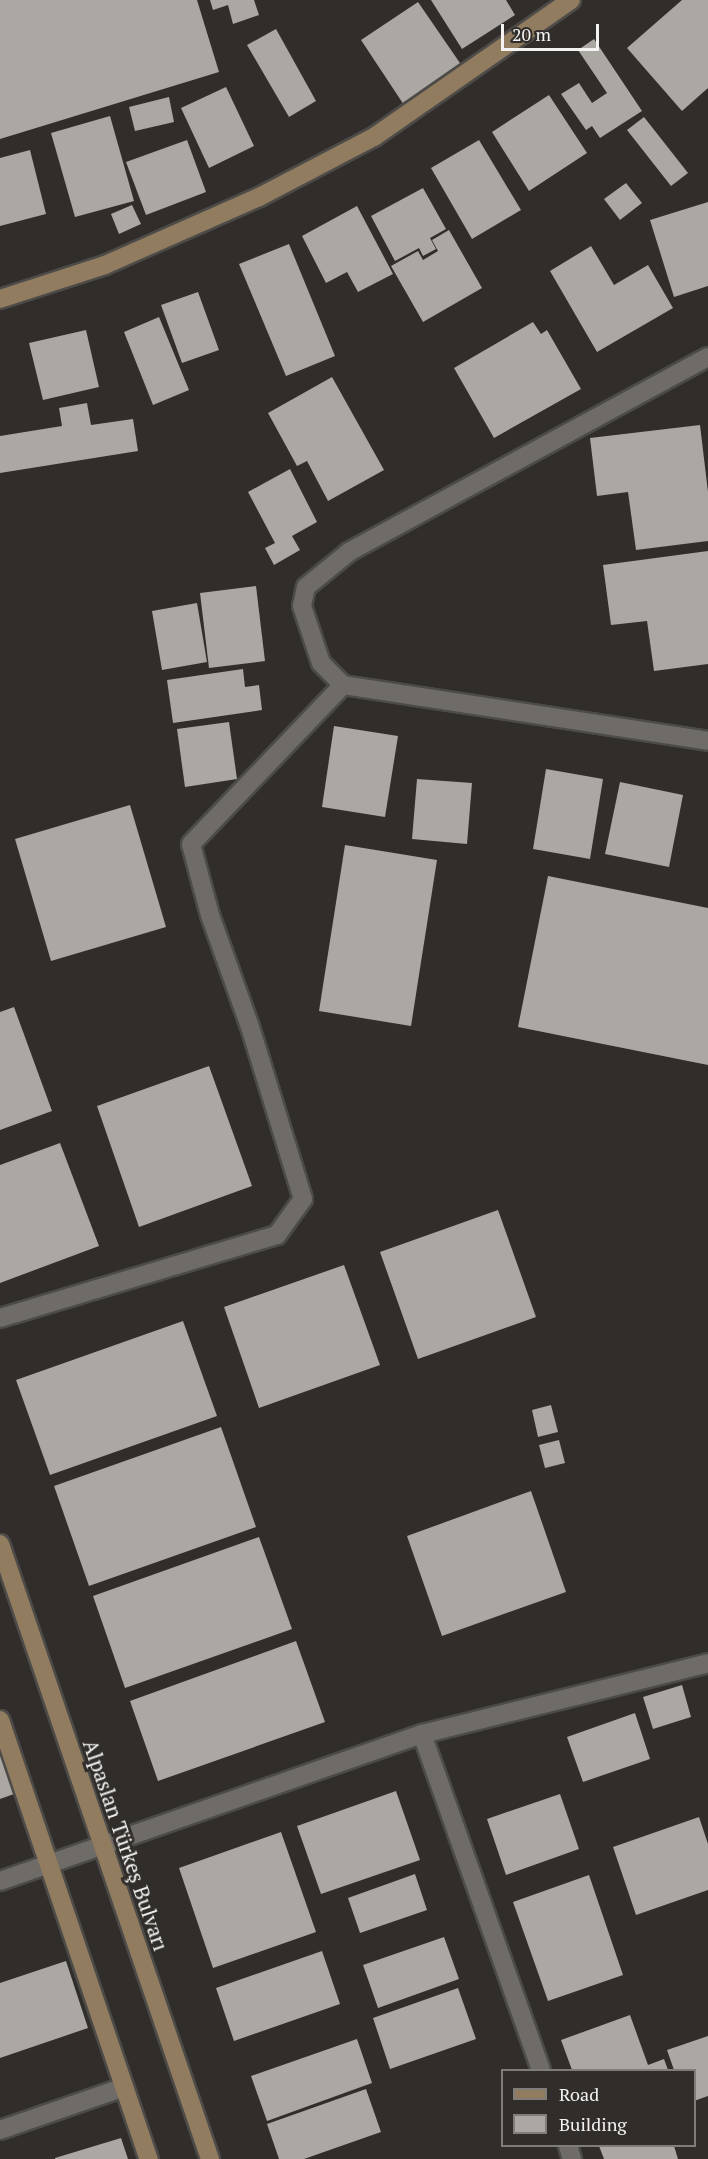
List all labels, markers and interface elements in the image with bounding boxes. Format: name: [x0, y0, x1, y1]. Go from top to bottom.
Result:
scale bar: [504, 12, 602, 50]
text: 20 m: [512, 22, 551, 46]
street label: Alpaslan Türkeş Bulvarı: [78, 1736, 174, 1954]
legend: [501, 2069, 696, 2147]
text: Road: [559, 2082, 599, 2106]
text: Building: [559, 2112, 627, 2136]

